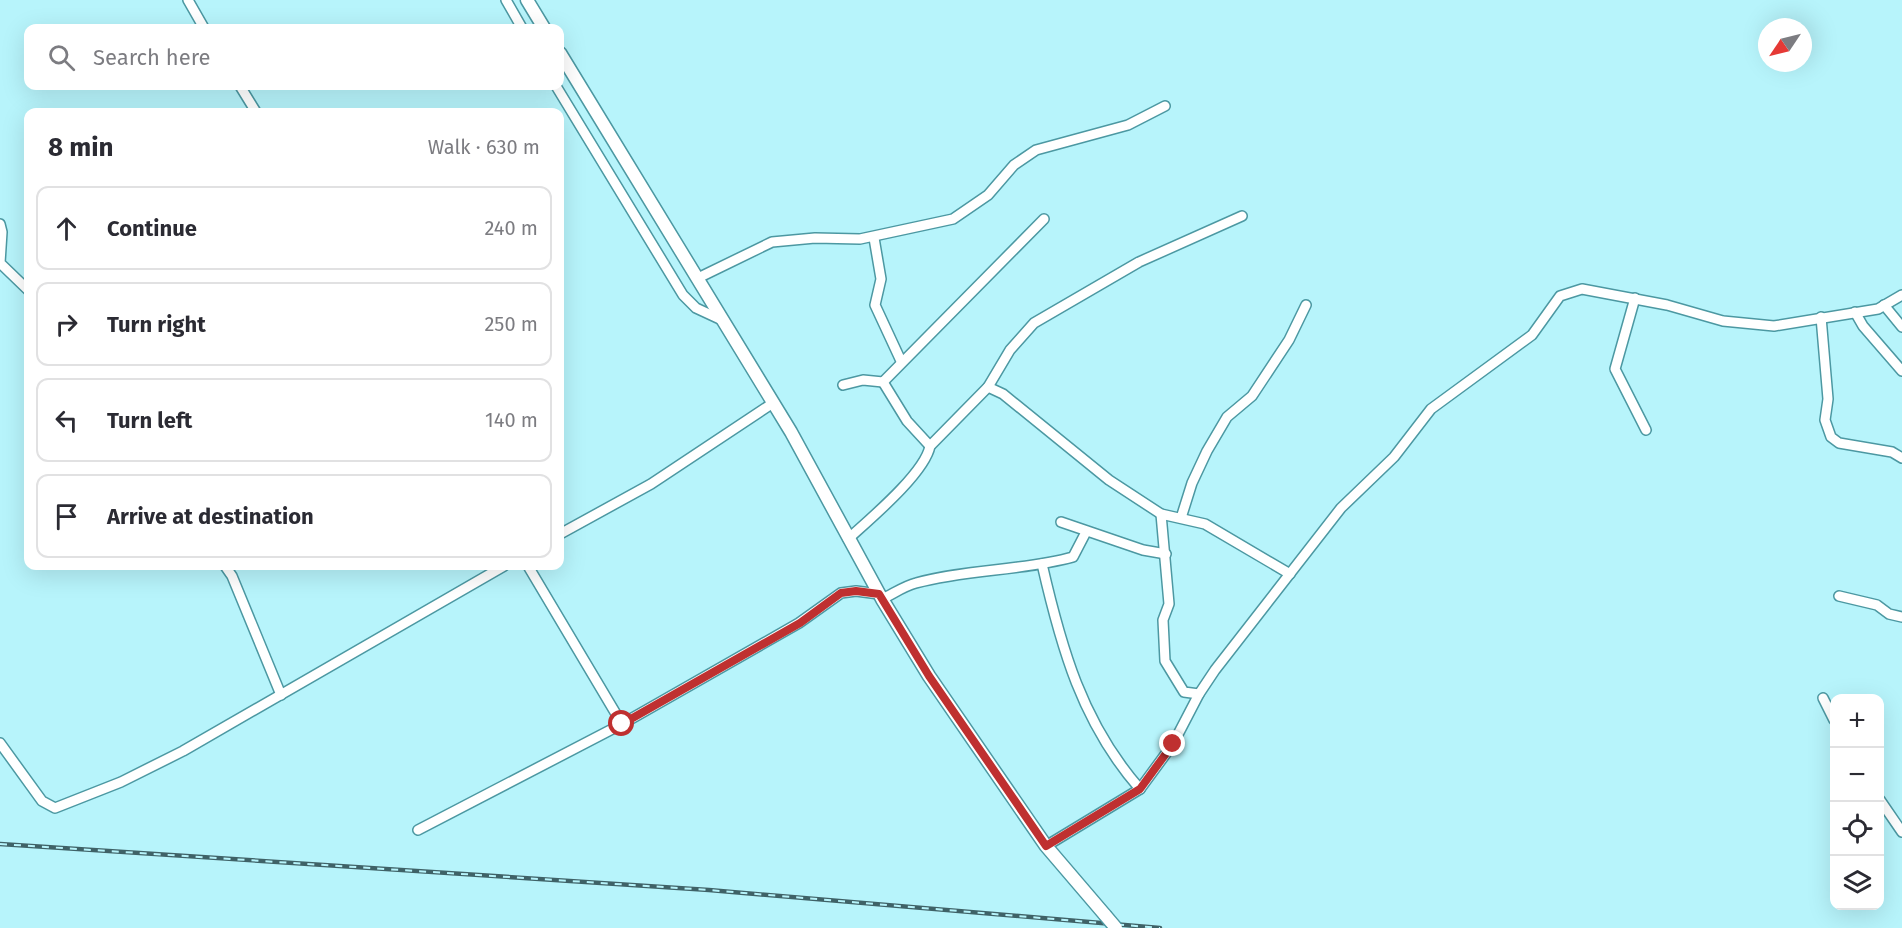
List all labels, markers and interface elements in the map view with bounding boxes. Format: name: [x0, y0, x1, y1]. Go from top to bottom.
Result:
north arrow: [1758, 18, 1812, 72]
search box: [24, 24, 564, 90]
icon: search: [45, 41, 78, 74]
text: Search here: [93, 44, 211, 71]
text: 8 min: [48, 132, 114, 163]
text: Walk · 630 m: [428, 135, 540, 159]
icon: ahead: [50, 212, 83, 245]
text: Continue: [107, 215, 197, 242]
text: 240 m: [484, 216, 538, 240]
icon: right: [50, 308, 83, 341]
text: Turn right: [107, 311, 206, 338]
text: 250 m: [484, 312, 538, 336]
icon: left: [50, 404, 83, 437]
text: Turn left: [107, 407, 192, 434]
text: 140 m: [485, 408, 538, 432]
icon: arrive: [50, 500, 83, 533]
text: Arrive at destination: [107, 503, 314, 530]
map controls: [1830, 694, 1884, 910]
button: +: [1830, 694, 1884, 748]
route start: [608, 710, 634, 736]
route end: [1159, 730, 1185, 756]
button: −: [1830, 748, 1884, 802]
button: locate: [1830, 802, 1884, 856]
button: layers: [1830, 856, 1884, 910]

